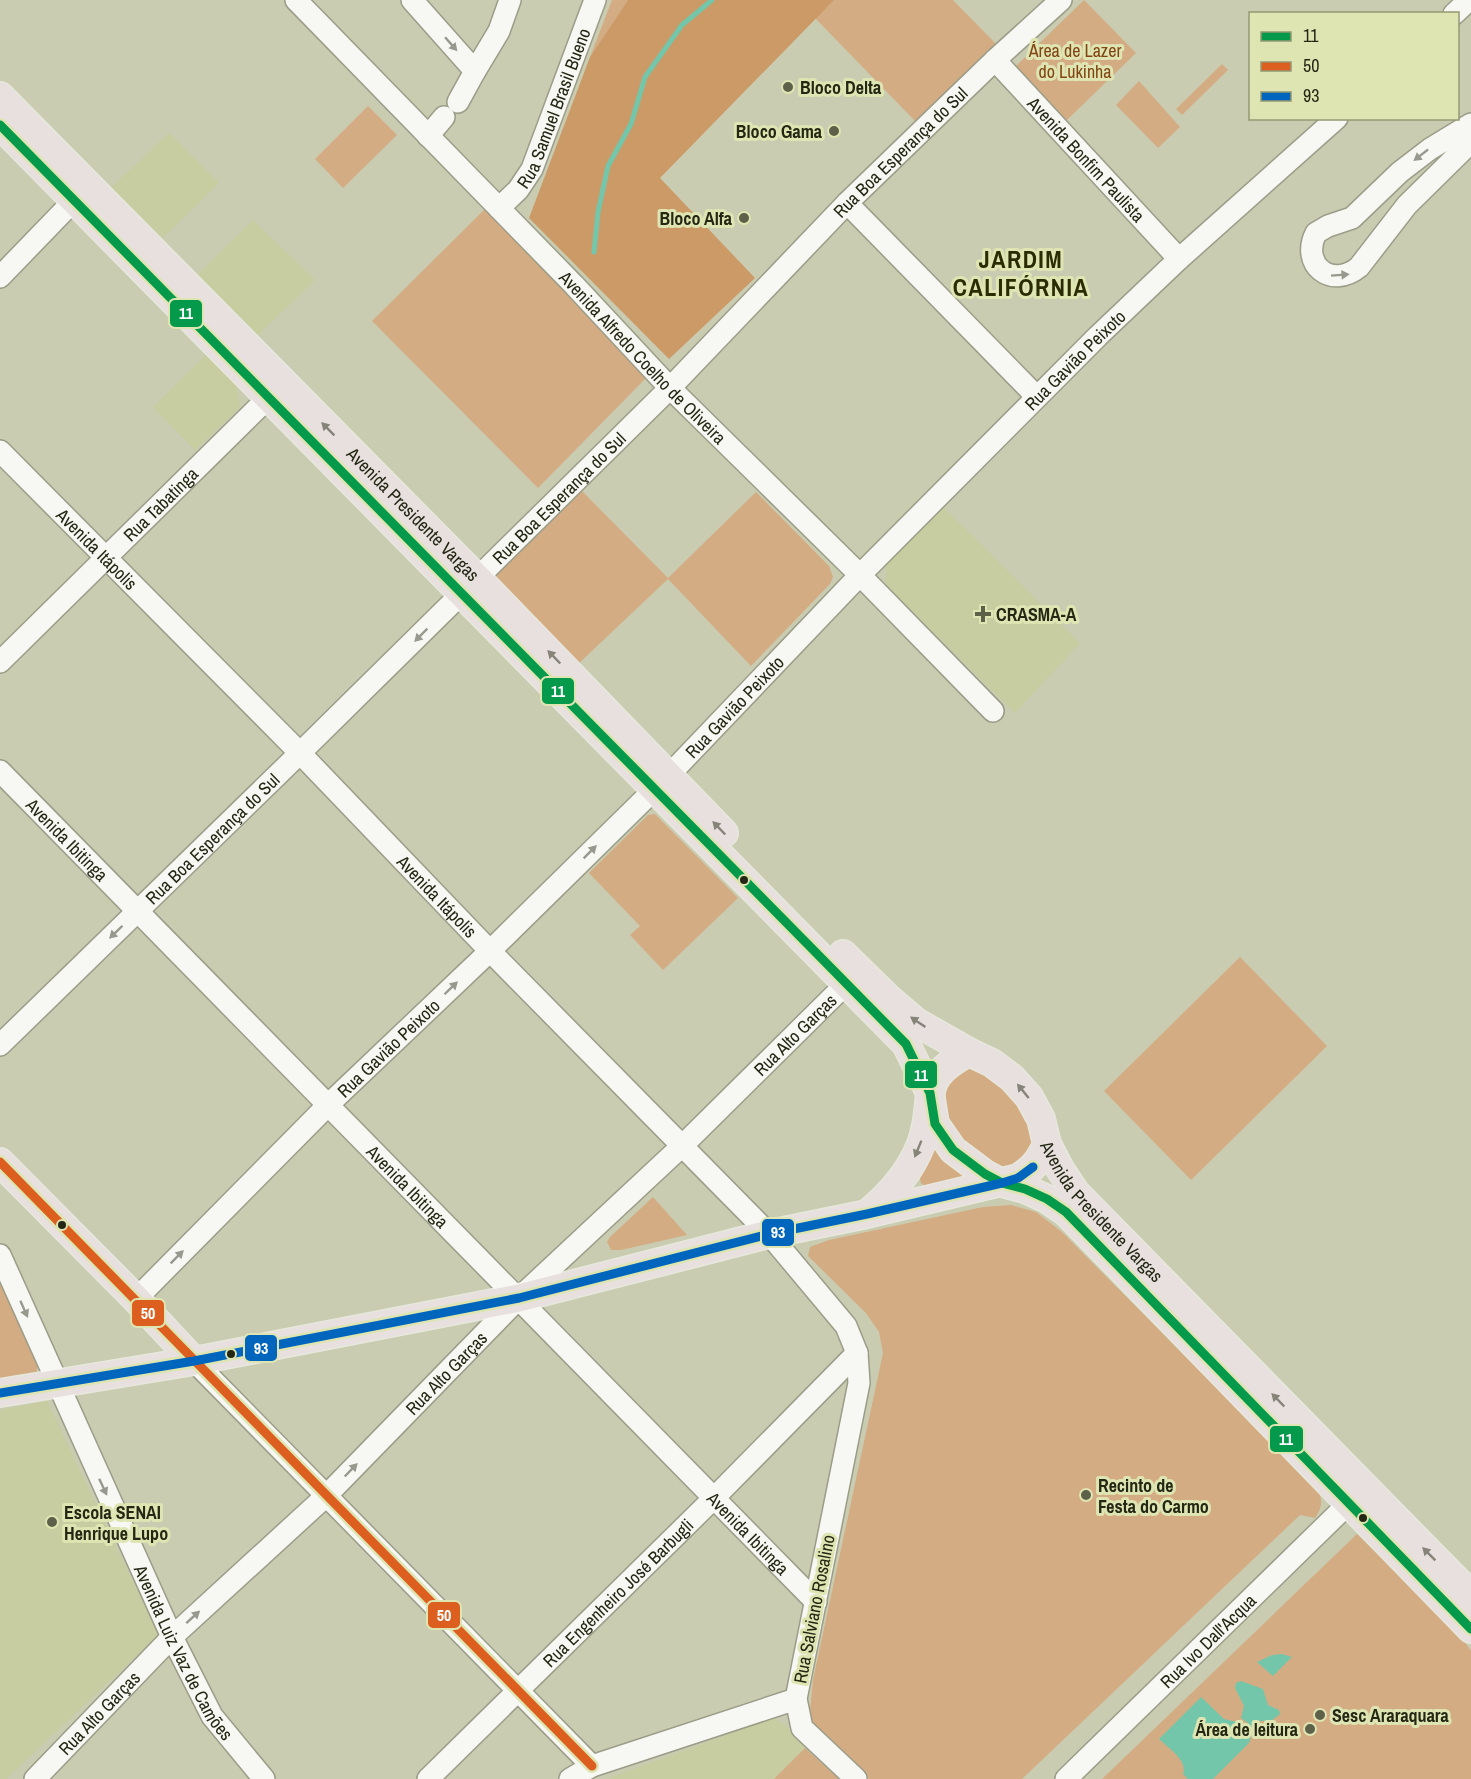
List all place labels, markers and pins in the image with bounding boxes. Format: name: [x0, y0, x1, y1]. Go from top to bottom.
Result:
place label: Bloco Delta: [800, 75, 882, 100]
marker: Bloco Delta: [781, 80, 795, 94]
place label: Bloco Gama: [736, 119, 823, 144]
marker: Bloco Gama: [827, 124, 841, 138]
place label: Bloco Alfa: [660, 206, 733, 231]
marker: Bloco Alfa: [737, 211, 751, 225]
place label: CRASMA-A: [996, 602, 1077, 627]
marker: CRASMA-A: [974, 605, 992, 623]
unlabelled marker: [738, 874, 750, 886]
unlabelled marker: [56, 1219, 68, 1231]
unlabelled marker: [225, 1348, 237, 1360]
place label: Recinto de Festa do Carmo: [1098, 1473, 1209, 1519]
marker: Recinto de Festa do Carmo: [1079, 1488, 1093, 1502]
place label: Escola SENAI Henrique Lupo: [64, 1500, 168, 1546]
unlabelled marker: [1357, 1512, 1369, 1524]
marker: Escola SENAI Henrique Lupo: [45, 1515, 59, 1529]
place label: Sesc Araraquara: [1332, 1703, 1450, 1728]
marker: Sesc Araraquara: [1313, 1708, 1327, 1722]
place label: Área de leitura: [1195, 1717, 1299, 1742]
marker: Área de leitura: [1303, 1722, 1317, 1736]

